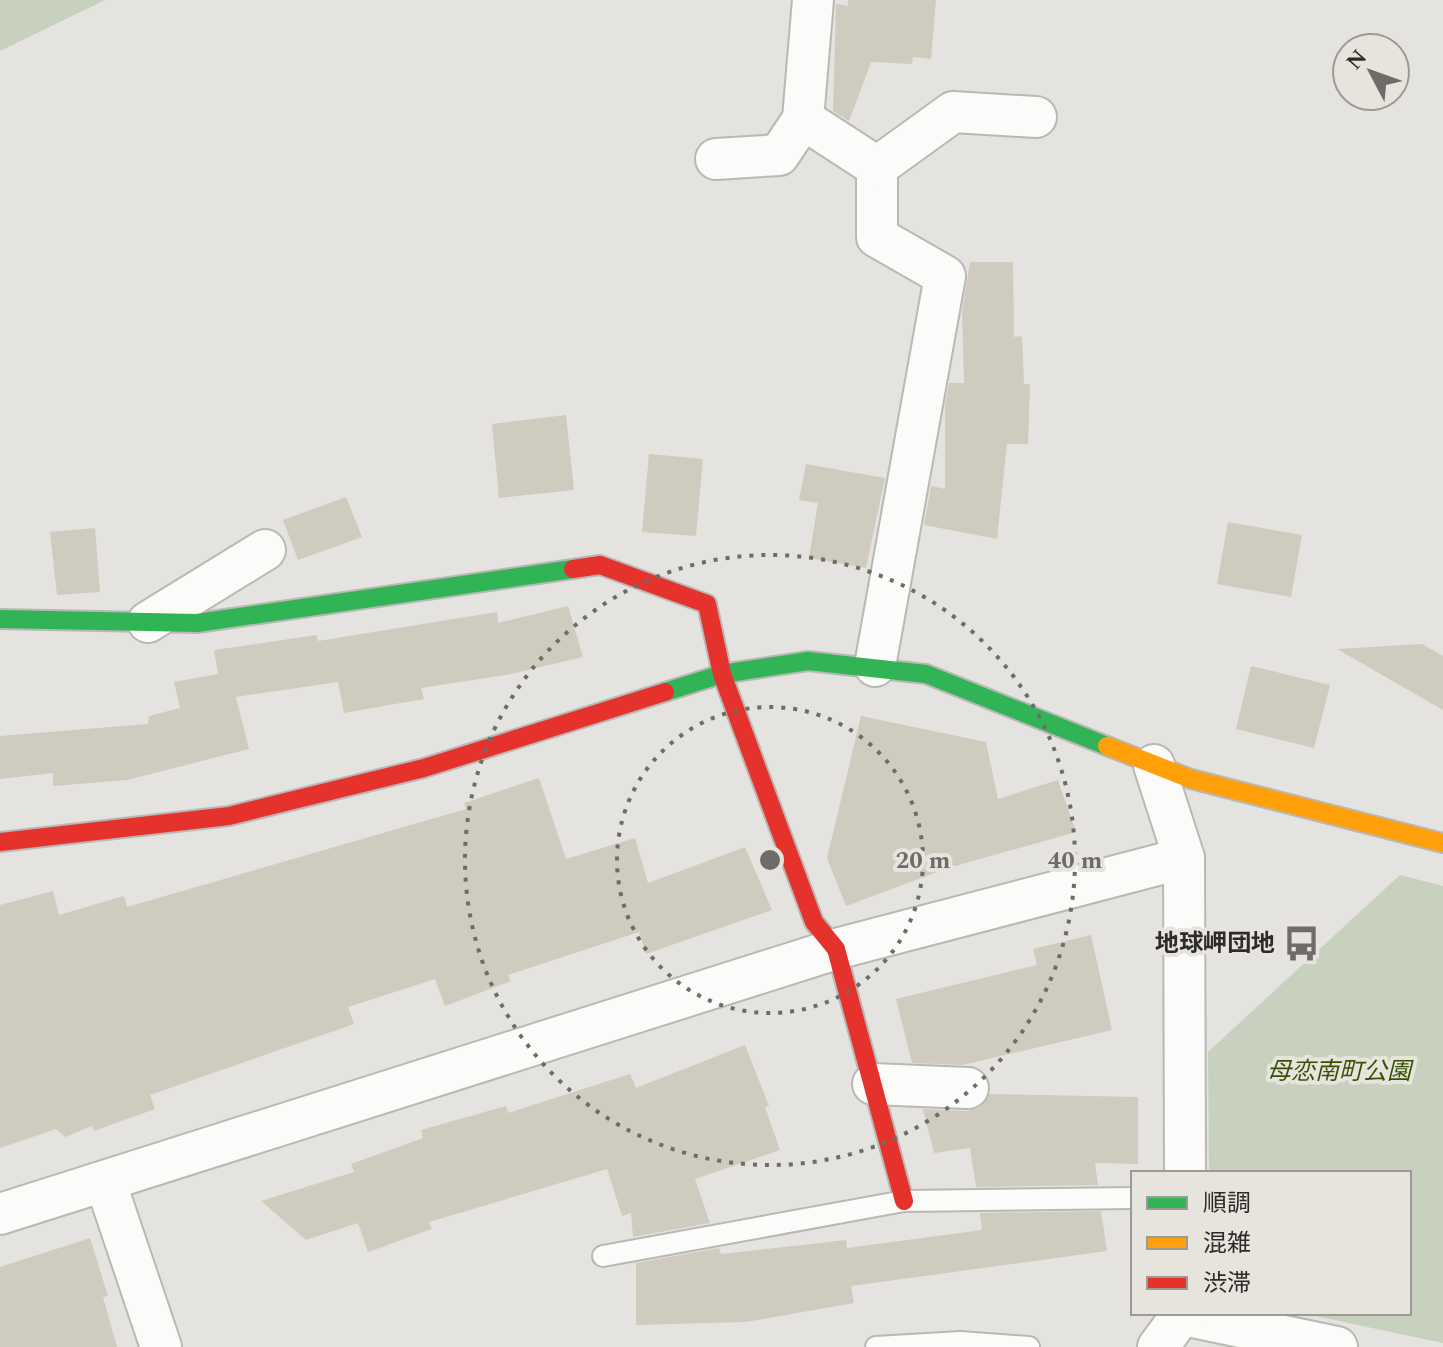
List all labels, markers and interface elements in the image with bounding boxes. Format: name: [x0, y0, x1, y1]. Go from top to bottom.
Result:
north arrow: [1331, 32, 1411, 112]
text: N: [1339, 42, 1375, 77]
text: 20 m: [896, 843, 951, 879]
text: 40 m: [1048, 843, 1103, 879]
centre of rings: [756, 846, 784, 874]
bus stop icon: 地球岬団地: [1282, 924, 1320, 962]
place label: 地球岬団地: [1155, 926, 1275, 962]
park label: 母恋南町公園: [1267, 1054, 1414, 1090]
legend: [1131, 1171, 1411, 1315]
text: 順調: [1203, 1186, 1251, 1222]
text: 混雑: [1203, 1226, 1251, 1262]
text: 渋滞: [1203, 1266, 1251, 1302]

